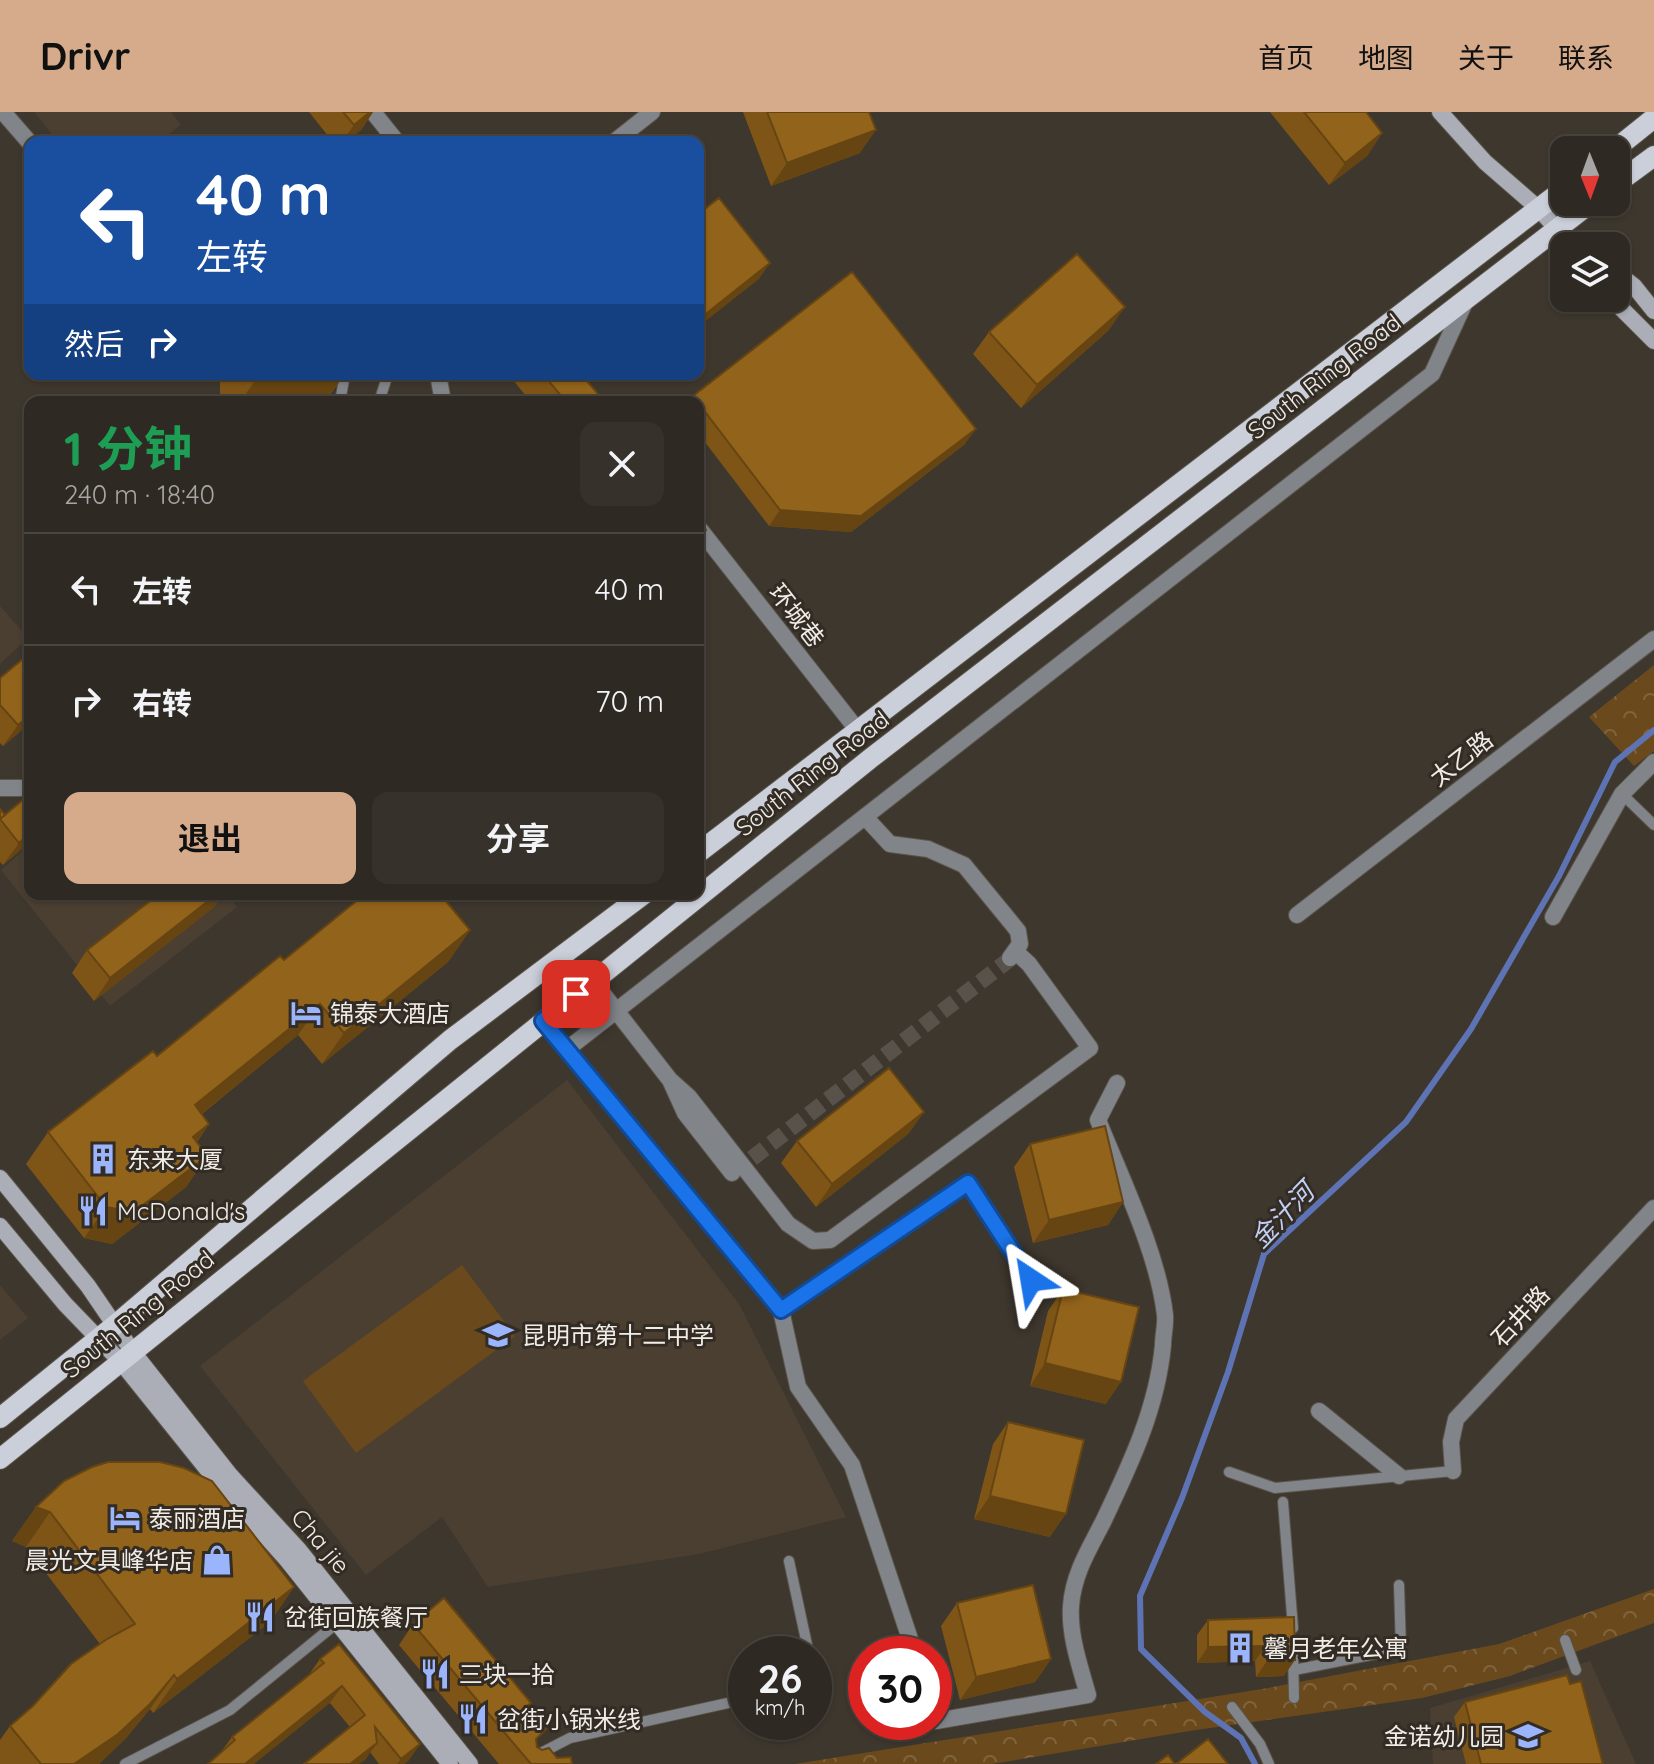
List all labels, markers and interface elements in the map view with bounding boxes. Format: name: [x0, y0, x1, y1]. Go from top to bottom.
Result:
text: Drivr: [40, 32, 130, 80]
text: 首页: [1258, 40, 1314, 75]
text: 地图: [1358, 40, 1414, 75]
text: 关于: [1458, 40, 1514, 75]
text: 联系: [1558, 40, 1614, 75]
north arrow: [1550, 136, 1630, 216]
map controls: [1550, 136, 1630, 312]
text: 40 m: [196, 159, 331, 229]
icon: left: [64, 168, 168, 272]
button: layers: [1550, 232, 1630, 312]
text: 左转: [196, 234, 268, 279]
street label: South Ring Road: [1241, 307, 1407, 445]
icon: right: [140, 320, 184, 364]
text: 然后: [64, 325, 124, 363]
text: 1 分钟: [64, 418, 192, 478]
button: close: [580, 422, 664, 506]
text: 240 m · 18:40: [64, 478, 215, 511]
icon: left: [64, 567, 108, 611]
text: 40 m: [595, 570, 664, 608]
text: 左转: [132, 572, 192, 610]
street label: 环城巷: [763, 577, 831, 653]
icon: right: [64, 679, 108, 723]
text: 70 m: [595, 682, 664, 720]
text: 右转: [132, 684, 192, 722]
street label: South Ring Road: [729, 704, 895, 842]
street label: 太乙路: [1423, 724, 1499, 792]
button: 退出: [64, 792, 356, 884]
button: 分享: [372, 792, 664, 884]
pin: [542, 960, 610, 1028]
icon: arrive: [554, 972, 598, 1016]
hotel icon: 锦泰大酒店: [289, 996, 323, 1030]
place label: 锦泰大酒店: [330, 998, 450, 1028]
building icon: 东来大厦: [86, 1142, 120, 1176]
place label: 东来大厦: [127, 1144, 223, 1174]
water label: 金汁河: [1243, 1172, 1324, 1255]
restaurant icon: McDonald's: [76, 1194, 110, 1228]
place label: McDonald's: [117, 1196, 245, 1226]
position arrow: [989, 1238, 1073, 1322]
street label: South Ring Road: [56, 1244, 220, 1384]
street label: 石井路: [1484, 1279, 1556, 1353]
school or university icon: 昆明市第十二中学: [481, 1318, 515, 1352]
place label: 昆明市第十二中学: [522, 1320, 714, 1350]
hotel icon: 泰丽酒店: [108, 1501, 142, 1535]
street label: Cha jie: [285, 1502, 357, 1580]
place label: 泰丽酒店: [149, 1503, 245, 1533]
shop icon: 晨光文具峰华店: [200, 1543, 234, 1577]
place label: 晨光文具峰华店: [25, 1545, 193, 1575]
restaurant icon: 岔街回族餐厅: [243, 1600, 277, 1634]
place label: 岔街回族餐厅: [284, 1602, 428, 1632]
building icon: 馨月老年公寓: [1223, 1631, 1257, 1665]
place label: 馨月老年公寓: [1264, 1633, 1408, 1663]
speed limit sign: 30: [848, 1636, 952, 1740]
text: 26: [758, 1653, 802, 1703]
restaurant icon: 三块一拾: [418, 1657, 452, 1691]
place label: 三块一拾: [459, 1659, 555, 1689]
text: km/h: [755, 1695, 805, 1720]
restaurant icon: 岔街小锅米线: [456, 1702, 490, 1736]
place label: 岔街小锅米线: [497, 1704, 641, 1734]
school or university icon: 金诺幼儿园: [1511, 1719, 1545, 1753]
place label: 金诺幼儿园: [1384, 1721, 1504, 1751]

